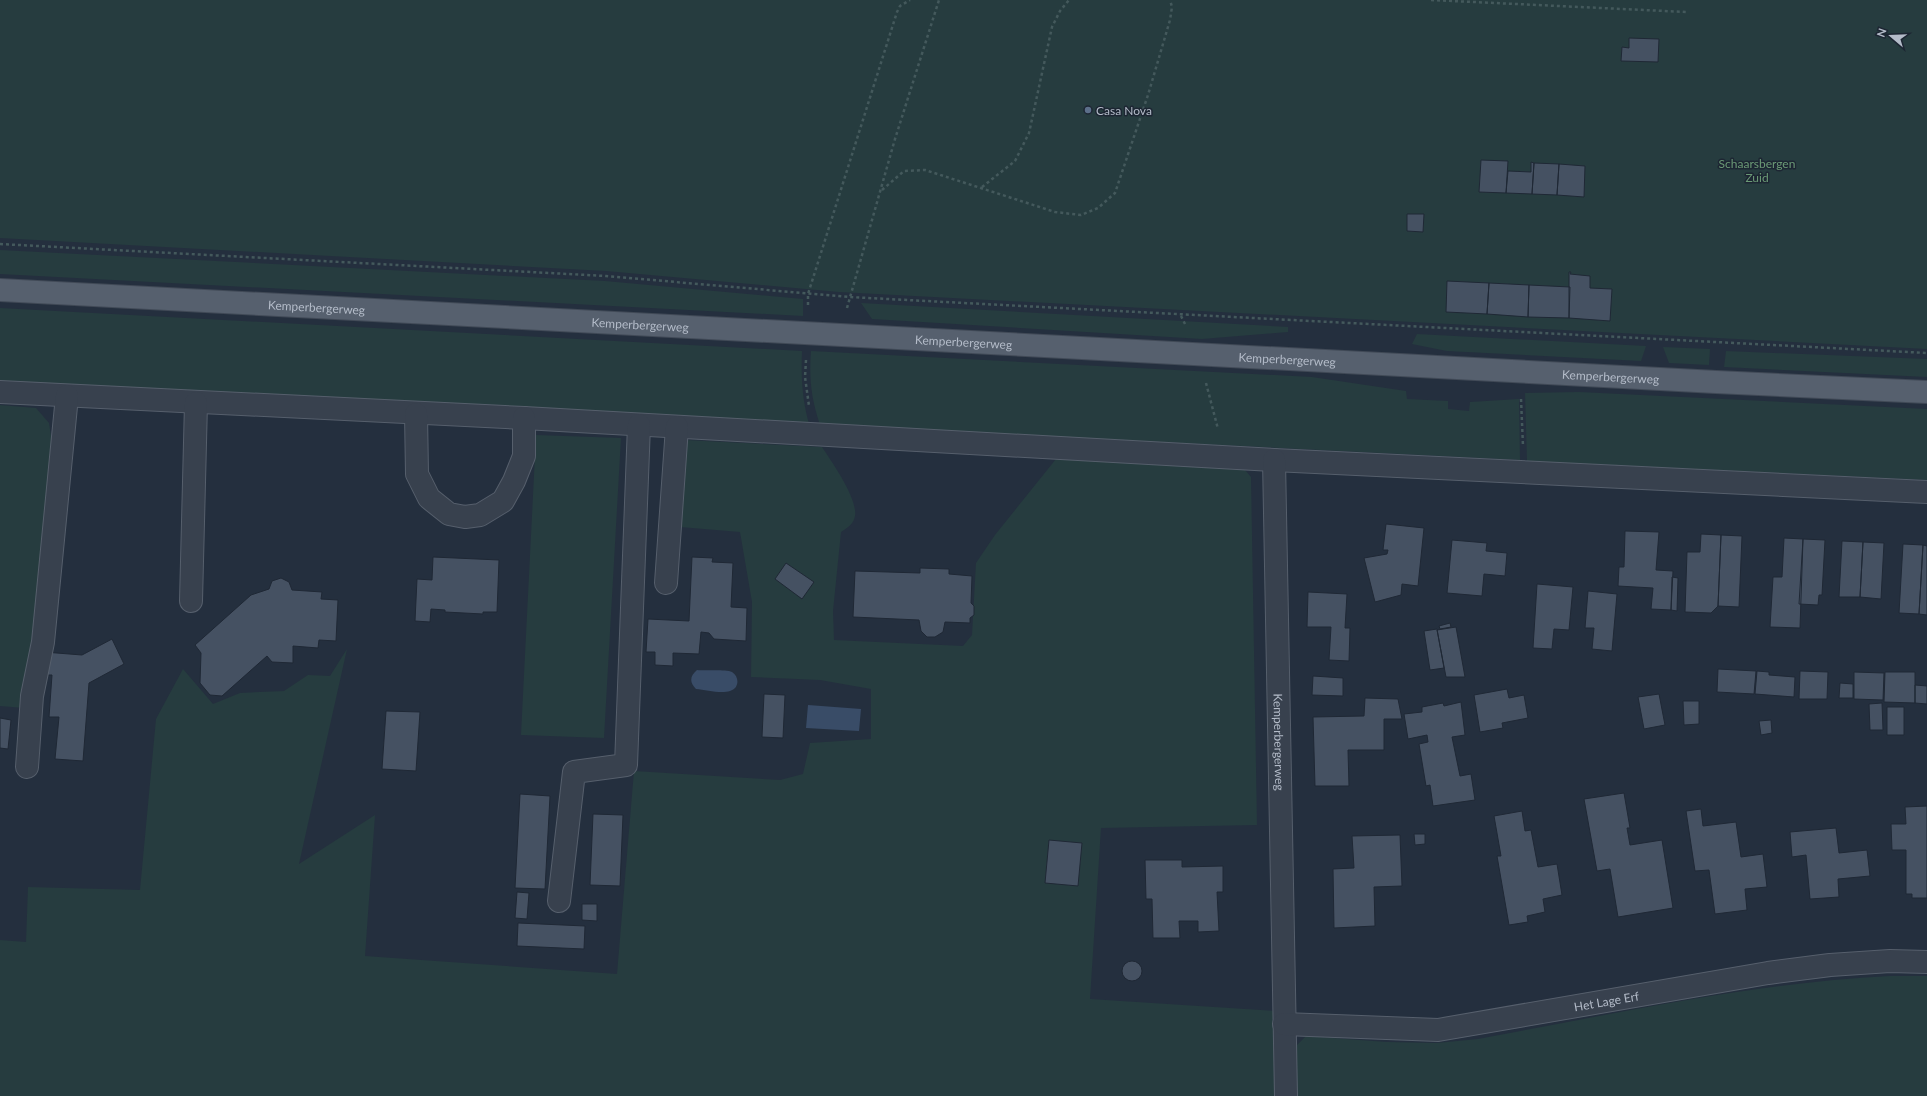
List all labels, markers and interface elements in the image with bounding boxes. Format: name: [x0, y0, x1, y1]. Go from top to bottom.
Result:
north arrow: [1871, 16, 1911, 56]
text: N: [1874, 26, 1889, 39]
place label: Casa Nova: [1096, 103, 1152, 118]
marker: Casa Nova: [1083, 105, 1093, 115]
park label: Schaarsbergen Zuid: [1719, 156, 1795, 185]
street label: Kemperbergerweg: [268, 297, 366, 317]
street label: Kemperbergerweg: [591, 314, 689, 334]
street label: Kemperbergerweg: [915, 332, 1013, 352]
street label: Kemperbergerweg: [1238, 349, 1336, 369]
street label: Kemperbergerweg: [1562, 366, 1660, 386]
street label: Kemperbergerweg: [1271, 693, 1288, 791]
street label: Het Lage Erf: [1573, 988, 1641, 1014]

